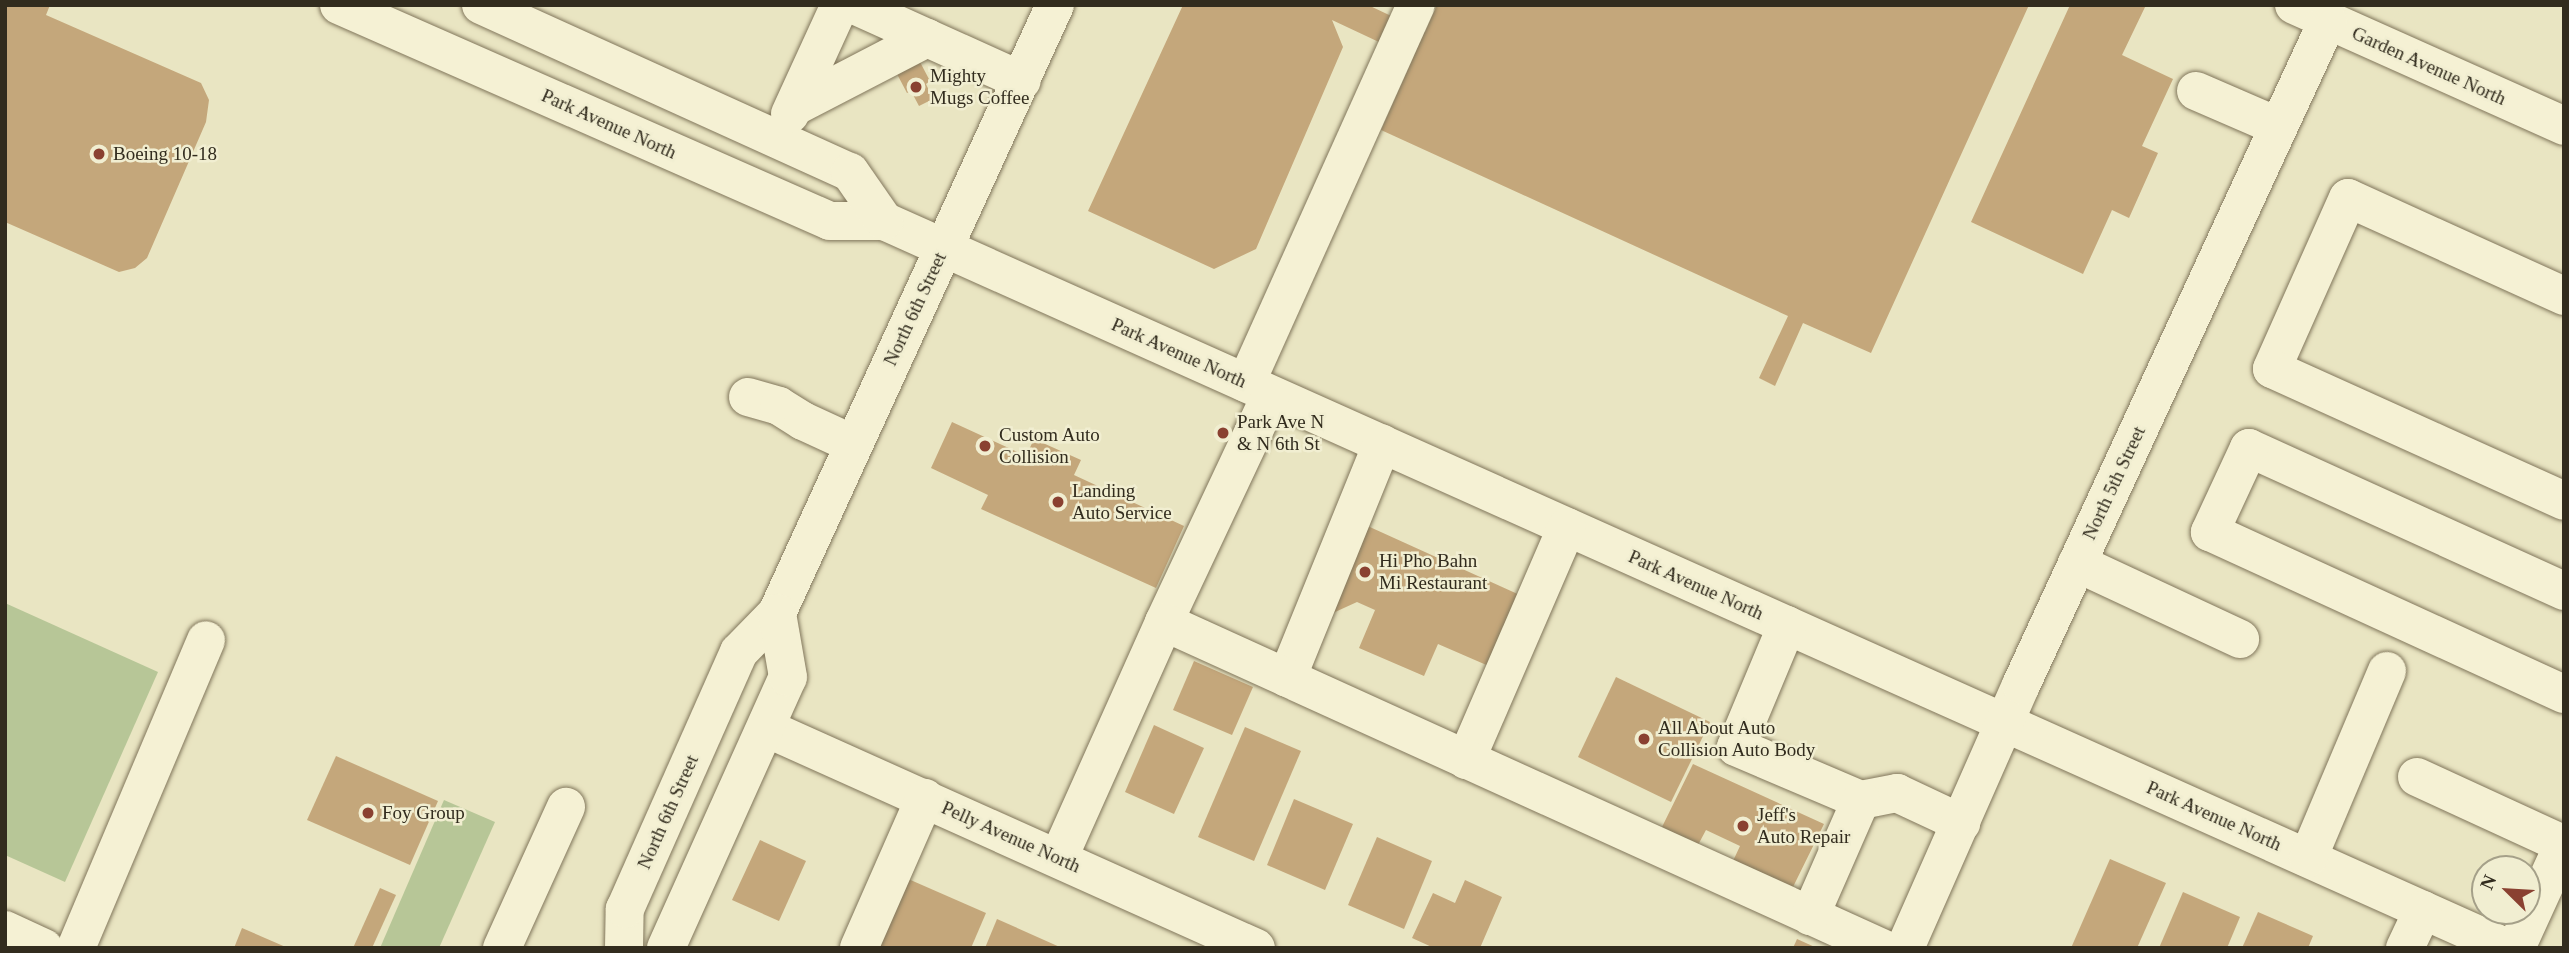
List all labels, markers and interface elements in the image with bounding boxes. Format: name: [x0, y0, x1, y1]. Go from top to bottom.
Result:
street label: Garden Avenue North: [2348, 22, 2510, 110]
place label: Mighty Mugs Coffee: [930, 65, 1029, 109]
marker: Mighty Mugs Coffee: [908, 79, 924, 95]
street label: Park Avenue North: [538, 84, 680, 164]
place label: Boeing 10-18: [113, 143, 217, 165]
marker: Boeing 10-18: [91, 146, 107, 162]
street label: North 6th Street: [879, 249, 951, 369]
street label: Park Avenue North: [1108, 313, 1250, 393]
place label: Park Ave N & N 6th St: [1237, 411, 1325, 455]
street label: North 5th Street: [2078, 423, 2150, 543]
place label: Custom Auto Collision: [999, 424, 1101, 468]
marker: Park Ave N & N 6th St: [1215, 425, 1231, 441]
marker: Custom Auto Collision: [977, 438, 993, 454]
place label: Landing Auto Service: [1072, 480, 1172, 524]
marker: Landing Auto Service: [1050, 494, 1066, 510]
street label: Park Avenue North: [1625, 545, 1767, 625]
place label: Hi Pho Bahn Mi Restaurant: [1379, 550, 1487, 594]
marker: Hi Pho Bahn Mi Restaurant: [1357, 564, 1373, 580]
place label: All About Auto Collision Auto Body: [1658, 717, 1816, 761]
marker: All About Auto Collision Auto Body: [1636, 731, 1652, 747]
street label: North 6th Street: [633, 751, 703, 873]
street label: Park Avenue North: [2143, 776, 2285, 856]
street label: Pelly Avenue North: [938, 796, 1084, 878]
place label: Foy Group: [382, 802, 465, 824]
place label: Jeff's Auto Repair: [1757, 804, 1850, 848]
marker: Foy Group: [360, 805, 376, 821]
marker: Jeff's Auto Repair: [1735, 818, 1751, 834]
north arrow: [2471, 855, 2541, 925]
text: N: [2476, 872, 2501, 893]

